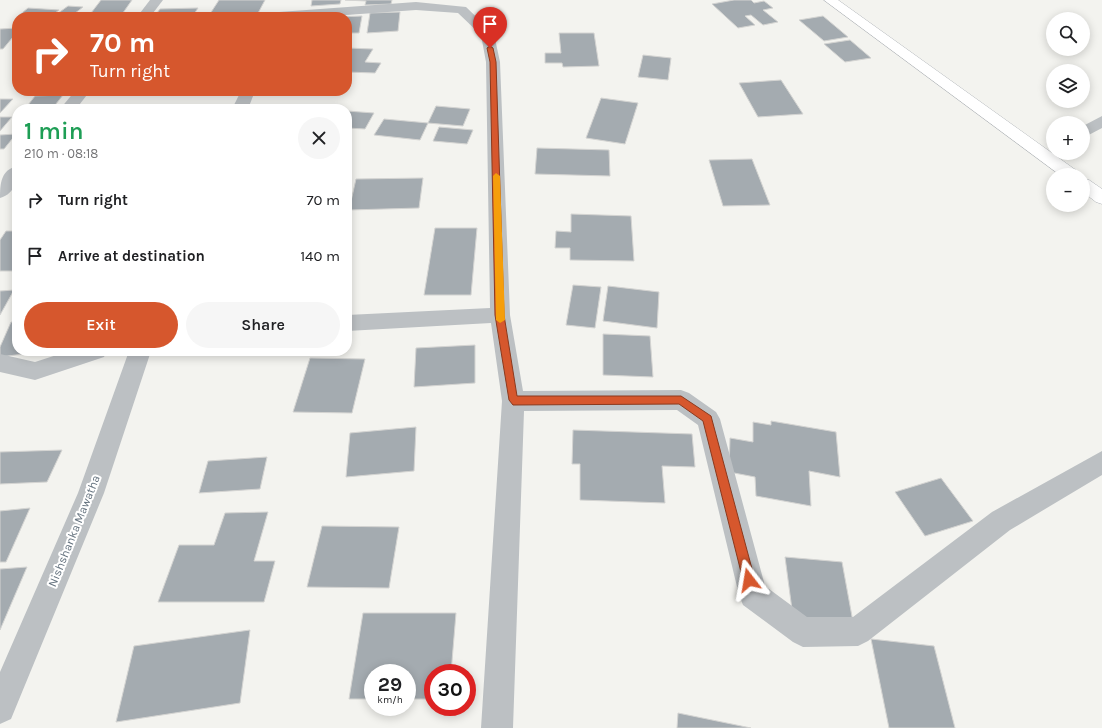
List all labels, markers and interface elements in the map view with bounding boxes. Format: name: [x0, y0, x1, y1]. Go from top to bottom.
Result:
pin: [473, 7.0, 507, 48]
map controls: [1046, 12, 1090, 212]
button: search: [1046, 12, 1090, 56]
icon: arrive: [479, 13, 501, 35]
text: 70 m: [90, 26, 155, 59]
icon: right: [24, 28, 76, 80]
text: Turn right: [90, 60, 170, 82]
button: layers: [1046, 64, 1090, 108]
button: +: [1046, 116, 1090, 160]
text: 1 min: [24, 117, 84, 145]
button: close: [298, 117, 340, 159]
text: 210 m · 08:18: [24, 146, 98, 161]
button: −: [1046, 168, 1090, 212]
icon: right: [24, 189, 46, 211]
text: Turn right: [58, 191, 128, 209]
text: 70 m: [306, 191, 340, 209]
icon: arrive: [24, 245, 46, 267]
text: Arrive at destination: [58, 247, 205, 265]
text: 140 m: [300, 247, 340, 265]
button: Exit: [24, 302, 178, 348]
button: Share: [186, 302, 340, 348]
street label: Nishshanka Mawatha: [45, 473, 103, 589]
position arrow: [728, 559, 770, 601]
speed limit sign: 30: [424, 664, 476, 716]
text: 29: [378, 673, 402, 696]
text: km/h: [377, 694, 403, 706]

